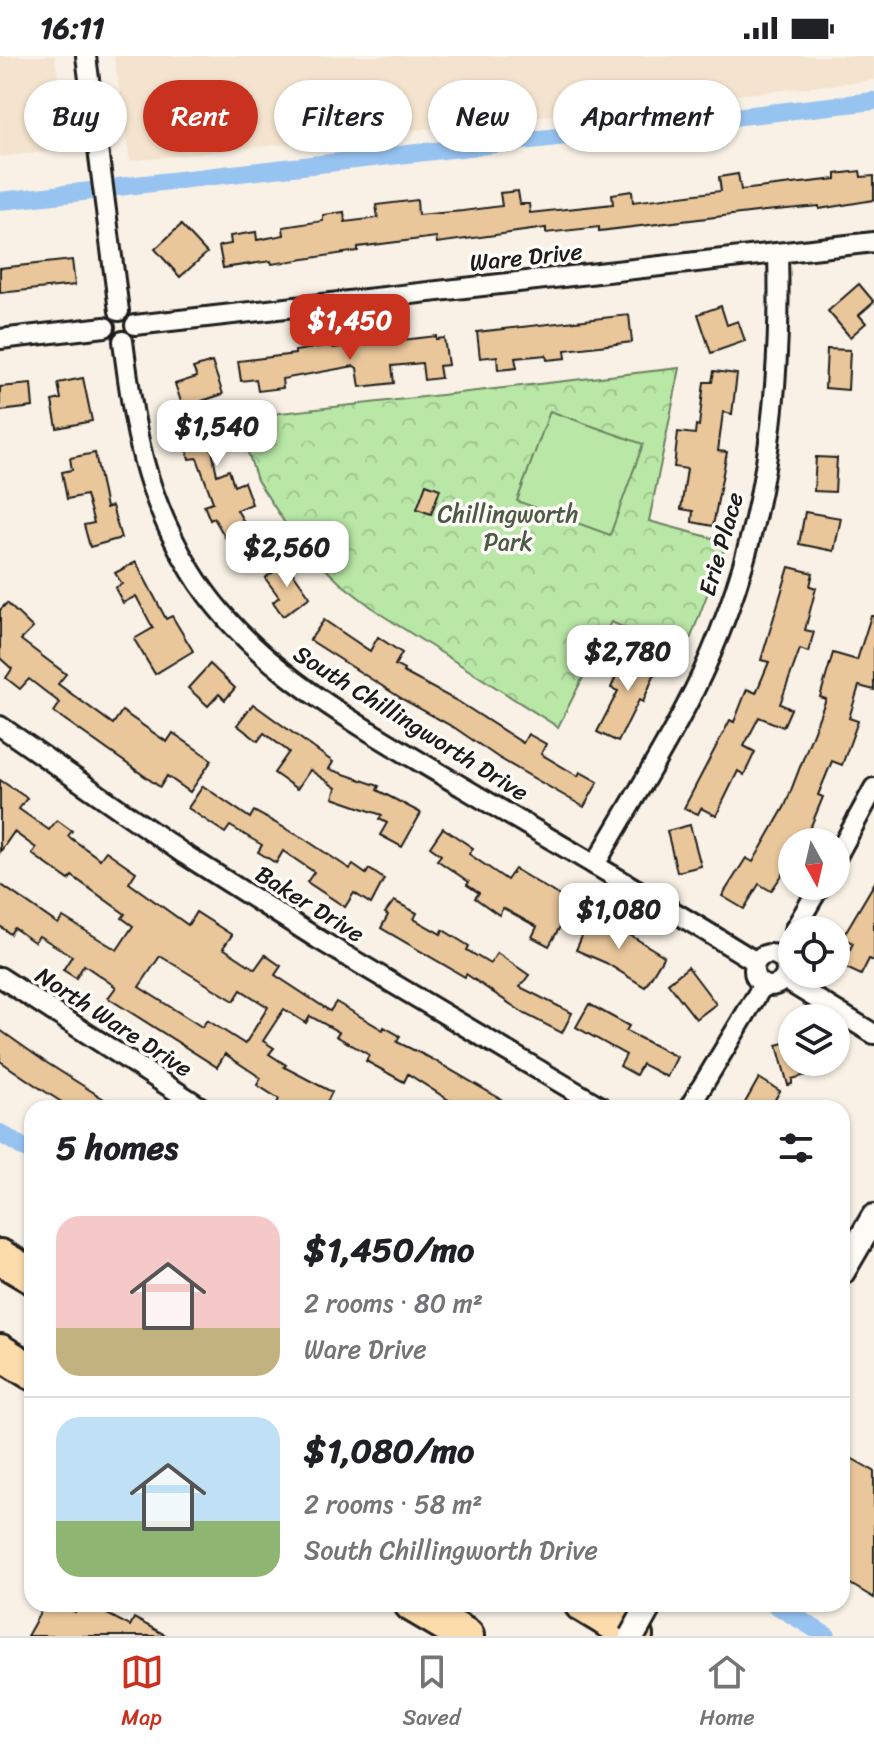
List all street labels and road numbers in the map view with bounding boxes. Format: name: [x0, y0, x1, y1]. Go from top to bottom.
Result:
street label: Ware Drive: [467, 230, 585, 284]
street label: Erie Place: [686, 487, 756, 601]
street label: South Chillingworth Drive: [285, 633, 537, 813]
street label: Baker Drive: [247, 854, 373, 954]
street label: North Ware Drive: [27, 955, 201, 1089]

